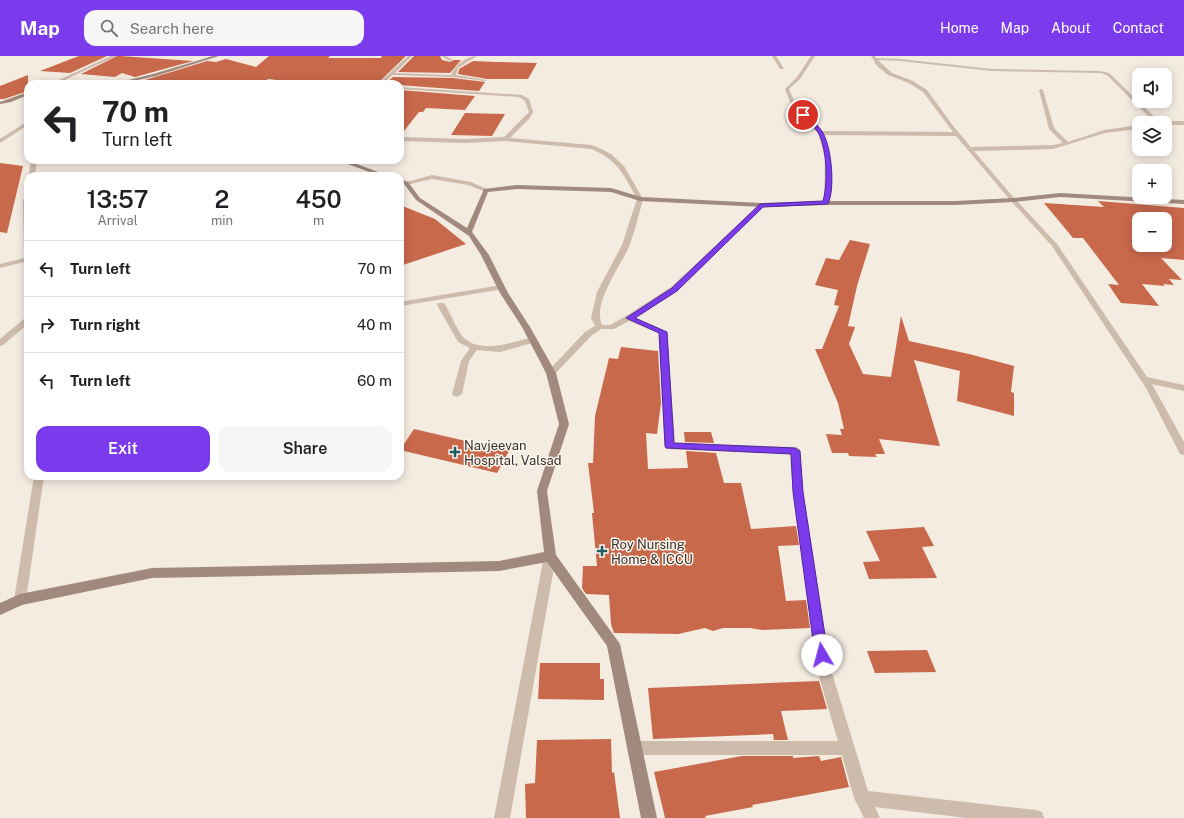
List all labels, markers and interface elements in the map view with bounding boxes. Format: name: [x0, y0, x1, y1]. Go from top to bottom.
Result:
search box: [84, 10, 364, 46]
text: Map: [20, 17, 60, 39]
icon: search: [98, 17, 120, 39]
text: Search here: [130, 20, 214, 37]
text: Home: [940, 20, 979, 36]
text: Map: [1001, 20, 1029, 36]
text: About: [1051, 20, 1091, 36]
text: Contact: [1113, 20, 1164, 36]
map controls: [1132, 68, 1172, 252]
button: sound: [1132, 68, 1172, 108]
text: 70 m: [102, 95, 169, 128]
icon: left: [36, 96, 88, 148]
pin: [786, 98, 820, 132]
icon: arrive: [792, 104, 814, 126]
button: layers: [1132, 116, 1172, 156]
text: Turn left: [102, 129, 172, 150]
button: +: [1132, 164, 1172, 204]
text: 13:57: [86, 185, 149, 213]
text: 2: [215, 185, 229, 213]
text: 450: [295, 185, 342, 213]
button: −: [1132, 212, 1172, 252]
text: Arrival: [97, 213, 138, 228]
text: min: [211, 213, 233, 228]
text: m: [313, 213, 324, 228]
icon: left: [36, 258, 58, 280]
text: Turn left: [70, 260, 131, 277]
text: 70 m: [357, 260, 392, 277]
icon: right: [36, 314, 58, 336]
text: Turn right: [70, 316, 140, 333]
text: 40 m: [357, 316, 392, 333]
icon: left: [36, 370, 58, 392]
text: Turn left: [70, 372, 131, 389]
text: 60 m: [357, 372, 392, 389]
button: Exit: [36, 426, 210, 472]
button: Share: [218, 426, 392, 472]
place label: Navjeevan Hospital, Valsad: [464, 438, 562, 468]
marker: Navjeevan Hospital, Valsad: [449, 446, 461, 458]
place label: Roy Nursing Home & ICCU: [611, 537, 693, 567]
marker: Roy Nursing Home & ICCU: [596, 545, 608, 557]
position arrow: [801, 634, 843, 676]

